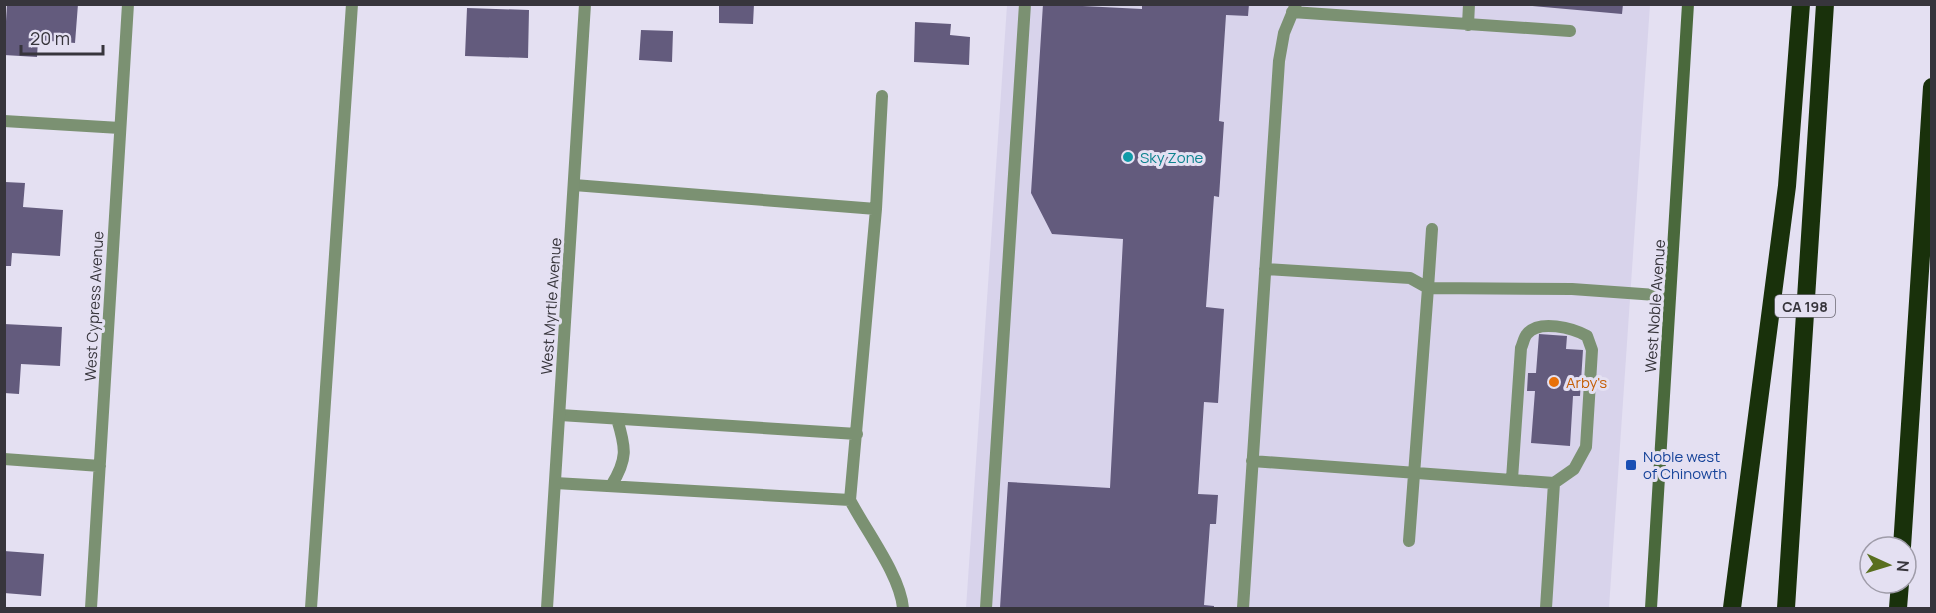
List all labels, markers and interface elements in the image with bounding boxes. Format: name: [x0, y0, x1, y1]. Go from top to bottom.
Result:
scale bar: [21, 18, 104, 56]
text: 20 m: [30, 26, 70, 50]
place label: Sky Zone: [1140, 147, 1204, 168]
marker: Sky Zone: [1121, 150, 1135, 164]
street label: West Cypress Avenue: [80, 230, 108, 382]
street label: West Myrtle Avenue: [536, 237, 566, 375]
street label: West Noble Avenue: [1640, 238, 1670, 373]
road number: CA 198: [1775, 295, 1835, 317]
place label: Arby's: [1566, 372, 1607, 393]
marker: Arby's: [1547, 375, 1561, 389]
place label: Noble west of Chinowth: [1643, 446, 1727, 484]
marker: Noble west of Chinowth: [1624, 458, 1638, 472]
north arrow: [1858, 535, 1918, 595]
text: N: [1892, 560, 1914, 573]

